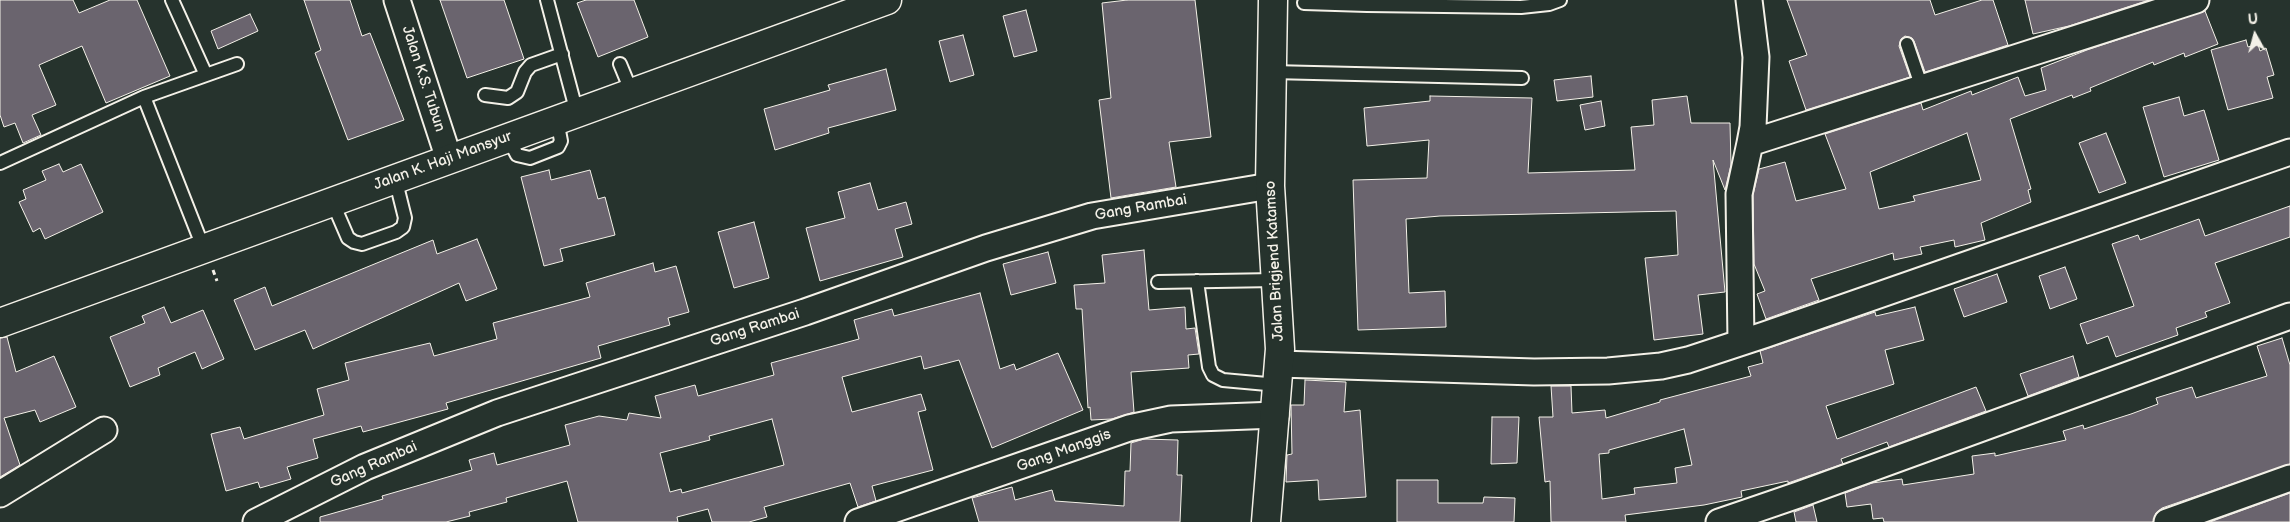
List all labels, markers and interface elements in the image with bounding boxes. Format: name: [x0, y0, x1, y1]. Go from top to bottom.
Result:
north arrow: [2230, 10, 2280, 60]
text: U: [2247, 11, 2259, 29]
street label: Jalan K.S. Tubun: [397, 24, 449, 134]
street label: Jalan K. Haji Mansyur: [371, 128, 515, 194]
street label: Jalan Brigjend Katamso: [1262, 180, 1288, 342]
street label: Gang Rambai: [1094, 191, 1188, 225]
street label: Gang Rambai: [708, 305, 802, 351]
street label: Gang Manggis: [1014, 426, 1114, 476]
street label: Gang Rambai: [328, 438, 420, 492]

